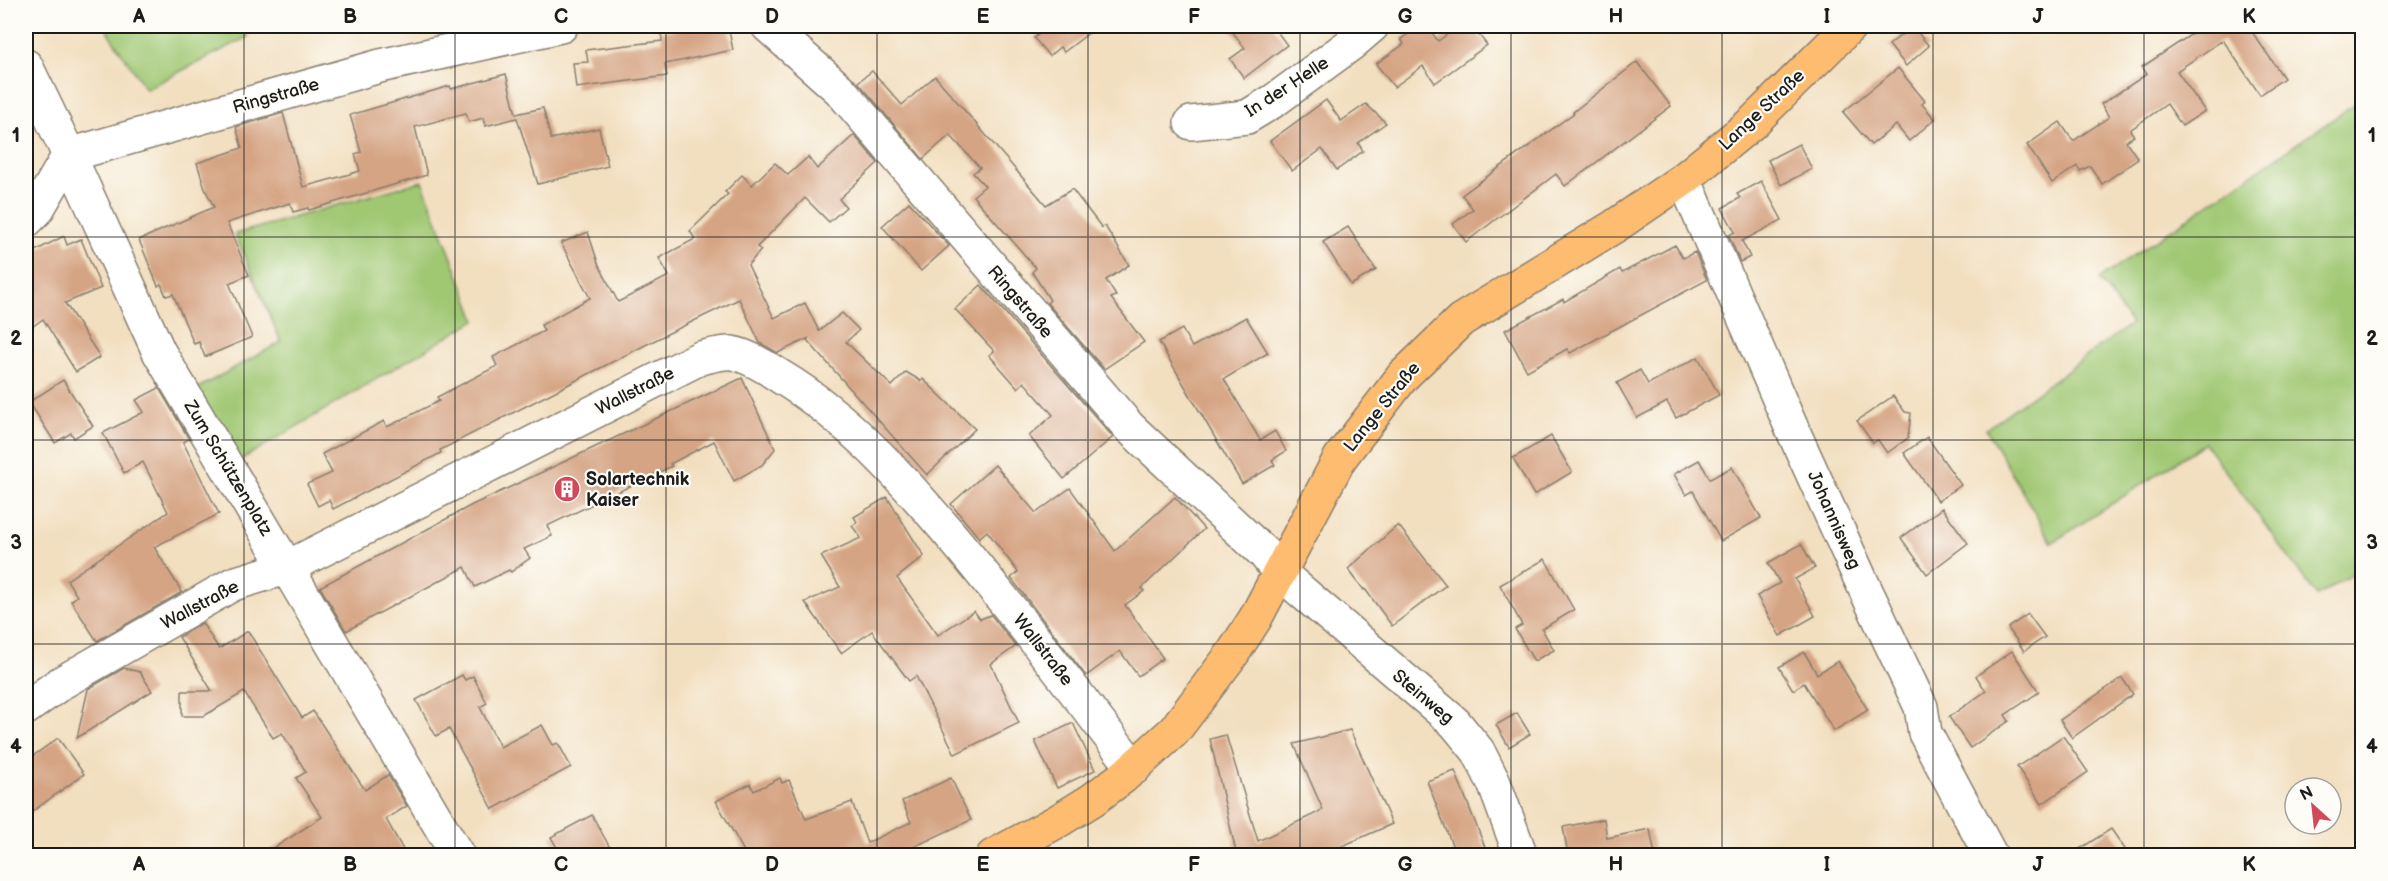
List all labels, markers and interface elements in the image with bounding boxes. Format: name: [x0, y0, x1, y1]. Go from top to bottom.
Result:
text: A: [132, 5, 146, 29]
text: B: [343, 5, 357, 29]
text: C: [554, 5, 568, 29]
text: D: [765, 5, 779, 29]
text: E: [977, 5, 990, 29]
text: F: [1188, 5, 1200, 29]
text: G: [1398, 5, 1413, 29]
text: H: [1609, 5, 1623, 29]
text: I: [1824, 5, 1830, 29]
text: J: [2033, 5, 2045, 29]
text: K: [2242, 5, 2256, 29]
street label: In der Helle: [1241, 52, 1333, 122]
street label: Lange Straße: [1715, 65, 1809, 155]
street label: Ringstraße: [230, 74, 322, 118]
text: 1: [12, 124, 20, 148]
text: 1: [2368, 124, 2376, 148]
street label: Ringstraße: [983, 262, 1057, 343]
text: 2: [10, 327, 22, 351]
text: 2: [2366, 327, 2378, 351]
street label: Lange Straße: [1339, 358, 1425, 456]
street label: Wallstraße: [592, 362, 678, 420]
street label: Zum Schützenplatz: [179, 396, 277, 540]
street label: Johannisweg: [1803, 467, 1865, 573]
place label: Solartechnik Kaiser: [586, 469, 690, 511]
building icon: Solartechnik Kaiser: [552, 474, 582, 504]
text: 3: [10, 531, 22, 555]
text: 3: [2366, 531, 2378, 555]
street label: Wallstraße: [158, 576, 243, 634]
street label: Wallstraße: [1009, 610, 1078, 690]
street label: Steinweg: [1388, 665, 1458, 729]
text: 4: [10, 735, 22, 759]
text: 4: [2366, 735, 2378, 759]
north arrow: [2283, 776, 2343, 836]
text: N: [2297, 783, 2317, 805]
text: A: [132, 853, 146, 877]
text: B: [343, 853, 357, 877]
text: C: [554, 853, 568, 877]
text: D: [765, 853, 779, 877]
text: E: [977, 853, 990, 877]
text: F: [1188, 853, 1200, 877]
text: G: [1398, 853, 1413, 877]
text: H: [1609, 853, 1623, 877]
text: I: [1824, 853, 1830, 877]
text: J: [2033, 853, 2045, 877]
text: K: [2242, 853, 2256, 877]

